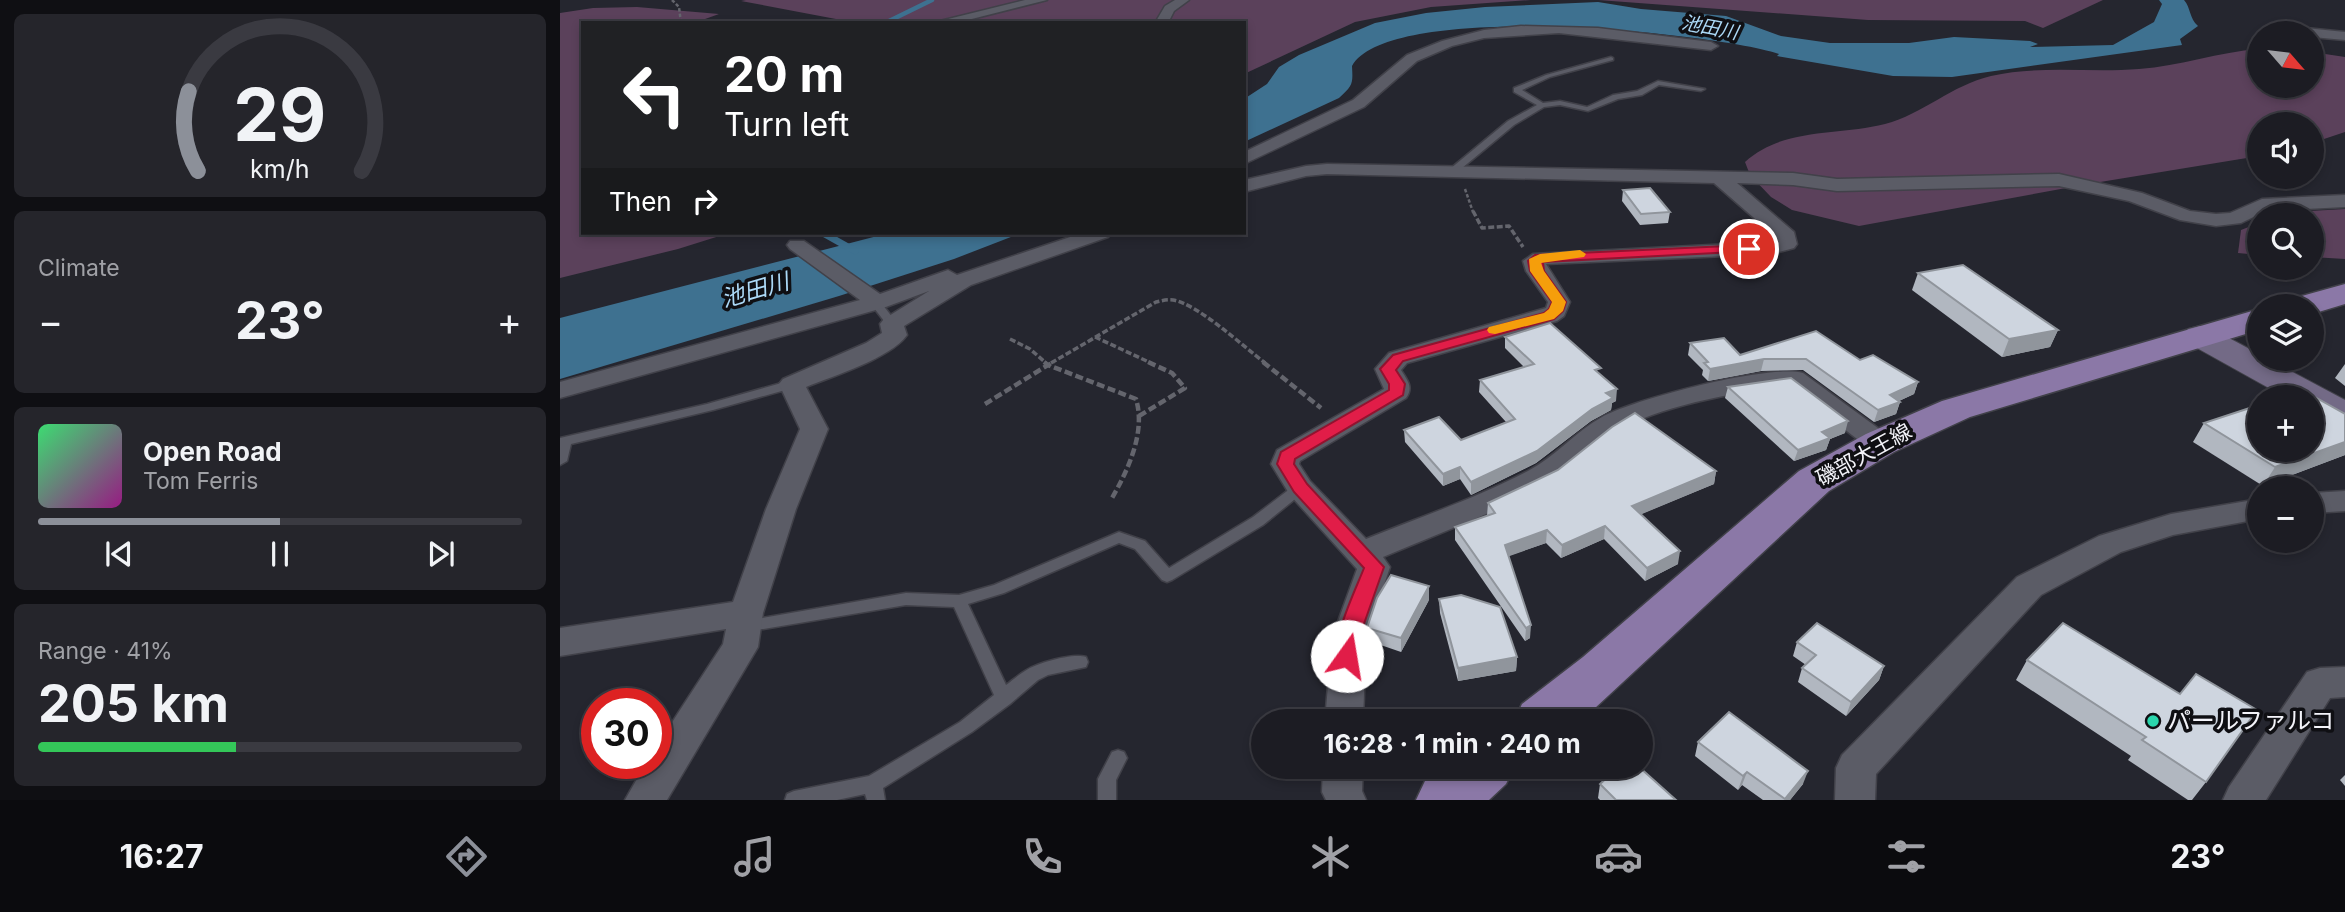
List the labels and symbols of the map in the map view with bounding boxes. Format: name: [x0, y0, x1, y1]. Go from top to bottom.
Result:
water label: 池田川: [1680, 11, 1742, 45]
north arrow: [2247, 21, 2324, 98]
pin: [1719, 219, 1779, 279]
water label: 池田川: [718, 266, 795, 313]
street label: 磯部大王線: [1812, 418, 1916, 491]
position arrow: [1310, 619, 1384, 693]
speed limit sign: 30: [581, 688, 672, 779]
place label: パールファルコ: [2167, 706, 2335, 735]
marker: パールファルコ: [2145, 713, 2161, 729]

